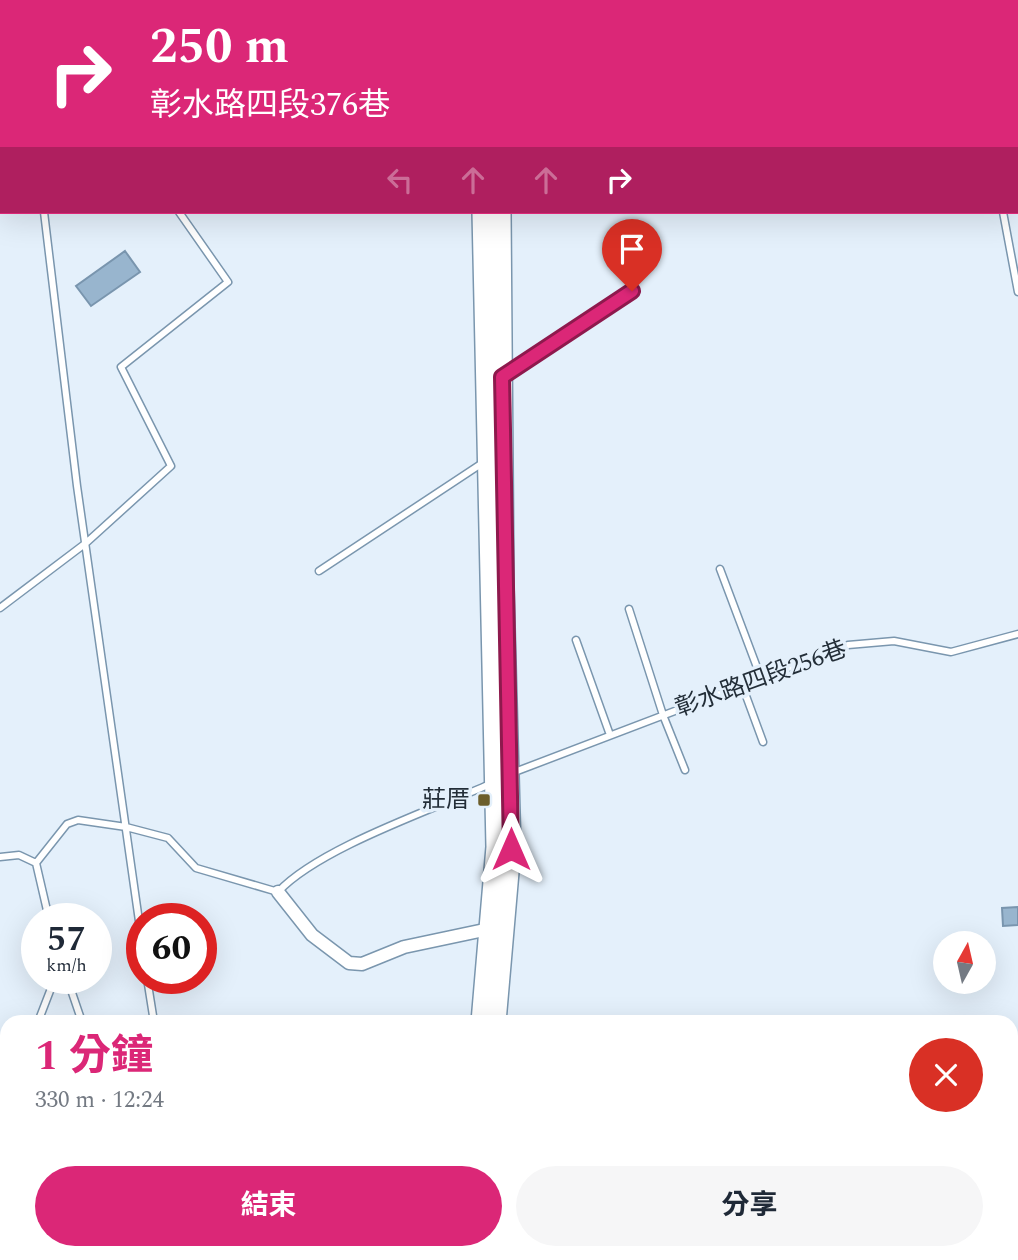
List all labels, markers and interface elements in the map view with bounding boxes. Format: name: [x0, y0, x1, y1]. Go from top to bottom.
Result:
text: 250 m: [150, 10, 289, 85]
icon: right: [35, 28, 126, 119]
text: 彰水路四段376巷: [150, 81, 390, 130]
icon: left: [381, 161, 419, 199]
icon: ahead: [454, 161, 492, 199]
icon: ahead: [527, 161, 565, 199]
icon: right: [600, 161, 638, 199]
pin: [602, 219, 662, 291]
icon: arrive: [613, 230, 651, 268]
street label: 彰水路四段256巷: [670, 631, 852, 727]
place label: 莊厝: [422, 782, 470, 818]
marker: 莊厝: [476, 792, 492, 808]
position arrow: [474, 812, 548, 886]
speed limit sign: 60: [126, 903, 217, 994]
text: 57: [47, 913, 86, 966]
north arrow: [933, 931, 996, 994]
map controls: [933, 931, 996, 994]
text: km/h: [46, 952, 87, 979]
text: 1 分鐘: [35, 1025, 153, 1088]
button: close: [909, 1038, 983, 1112]
text: 330 m · 12:24: [35, 1083, 164, 1118]
button: 結束: [35, 1166, 502, 1246]
button: 分享: [516, 1166, 983, 1246]

